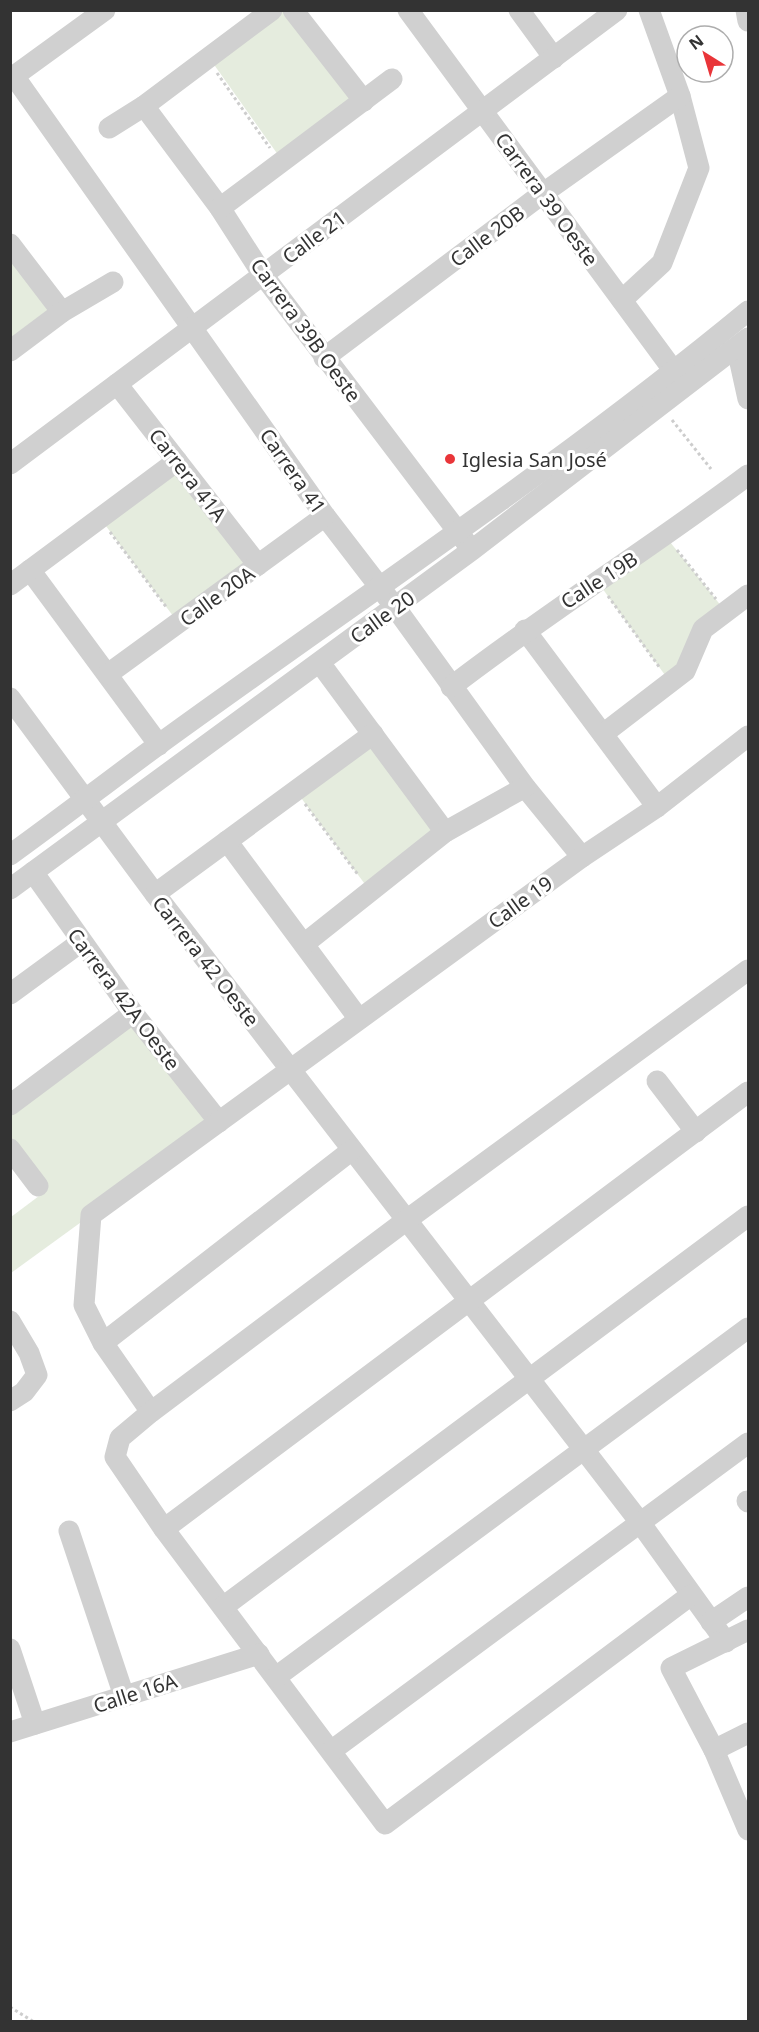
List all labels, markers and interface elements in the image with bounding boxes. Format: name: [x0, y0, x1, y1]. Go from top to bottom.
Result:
north arrow: [675, 24, 735, 84]
text: N: [684, 29, 708, 55]
street label: Carrera 39 Oeste: [489, 127, 605, 271]
street label: Calle 20B: [444, 199, 530, 273]
street label: Calle 21: [277, 204, 351, 270]
street label: Carrera 39B Oeste: [245, 253, 367, 407]
street label: Carrera 41A: [143, 423, 233, 527]
street label: Carrera 41: [254, 423, 332, 519]
place label: Iglesia San José: [462, 446, 607, 473]
marker: Iglesia San José: [443, 452, 457, 466]
street label: Calle 19B: [555, 545, 643, 615]
street label: Calle 20A: [174, 560, 260, 632]
street label: Calle 20: [344, 584, 420, 650]
street label: Calle 19: [482, 869, 558, 935]
street label: Carrera 42 Oeste: [147, 890, 265, 1032]
street label: Carrera 42A Oeste: [62, 922, 186, 1076]
street label: Calle 16A: [90, 1667, 180, 1719]

